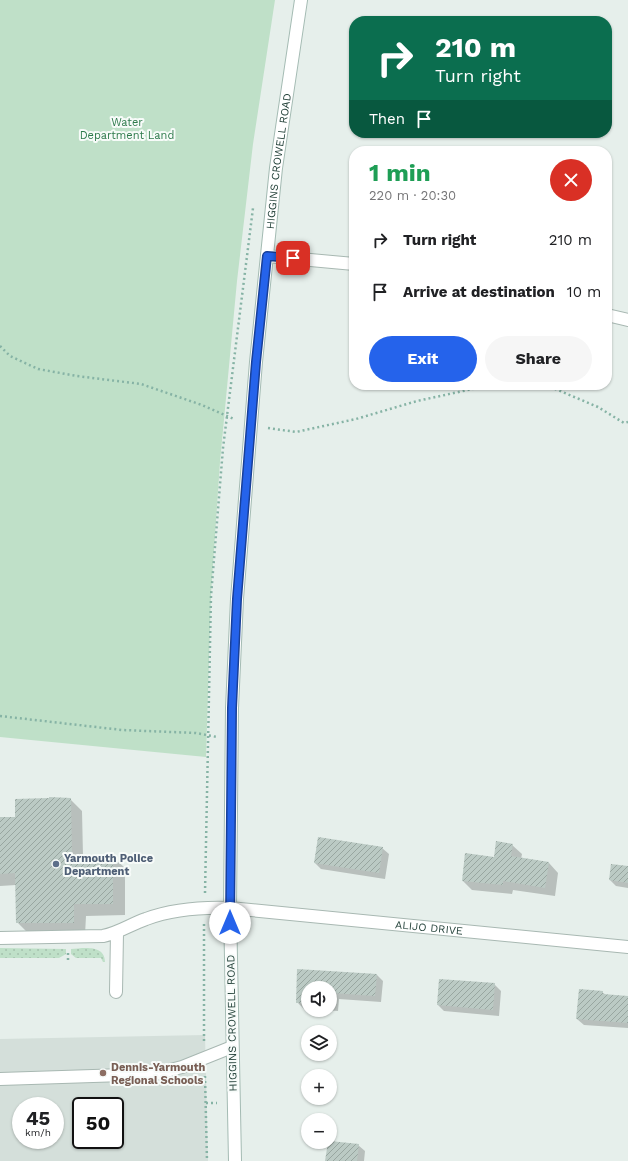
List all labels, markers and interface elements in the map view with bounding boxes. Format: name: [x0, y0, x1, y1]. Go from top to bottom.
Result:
text: 210 m: [435, 31, 516, 64]
icon: right: [369, 32, 421, 84]
text: Turn right: [435, 65, 521, 86]
street label: HIGGINS CROWELL ROAD: [263, 92, 294, 230]
icon: arrive: [413, 108, 435, 130]
text: Then: [369, 110, 405, 128]
park label: Water Department Land: [80, 116, 174, 142]
text: 1 min: [369, 159, 431, 187]
button: close: [550, 159, 592, 201]
text: 220 m · 20:30: [369, 188, 456, 203]
icon: right: [369, 229, 391, 251]
text: Turn right: [403, 231, 476, 249]
text: 210 m: [549, 231, 592, 249]
pin: [276, 241, 310, 275]
icon: arrive: [282, 247, 304, 269]
icon: arrive: [369, 281, 391, 303]
text: Arrive at destination: [403, 283, 555, 301]
text: 10 m: [567, 283, 601, 301]
button: Exit: [369, 336, 477, 382]
button: Share: [485, 336, 592, 382]
place label: Yarmouth Police Department: [64, 852, 153, 878]
marker: Yarmouth Police Department: [51, 859, 61, 869]
position arrow: [209, 902, 251, 944]
street label: ALIJO DRIVE: [395, 918, 464, 937]
street label: HIGGINS CROWELL ROAD: [224, 954, 240, 1092]
map controls: [301, 981, 337, 1149]
button: sound: [301, 981, 337, 1017]
button: layers: [301, 1025, 337, 1061]
place label: Dennis-Yarmouth Regional Schools: [111, 1061, 206, 1087]
marker: Dennis-Yarmouth Regional Schools: [98, 1068, 108, 1078]
button: +: [301, 1069, 337, 1105]
speed limit sign: 50: [72, 1097, 124, 1149]
text: 45: [26, 1106, 50, 1130]
button: −: [301, 1113, 337, 1149]
text: km/h: [25, 1127, 51, 1138]

